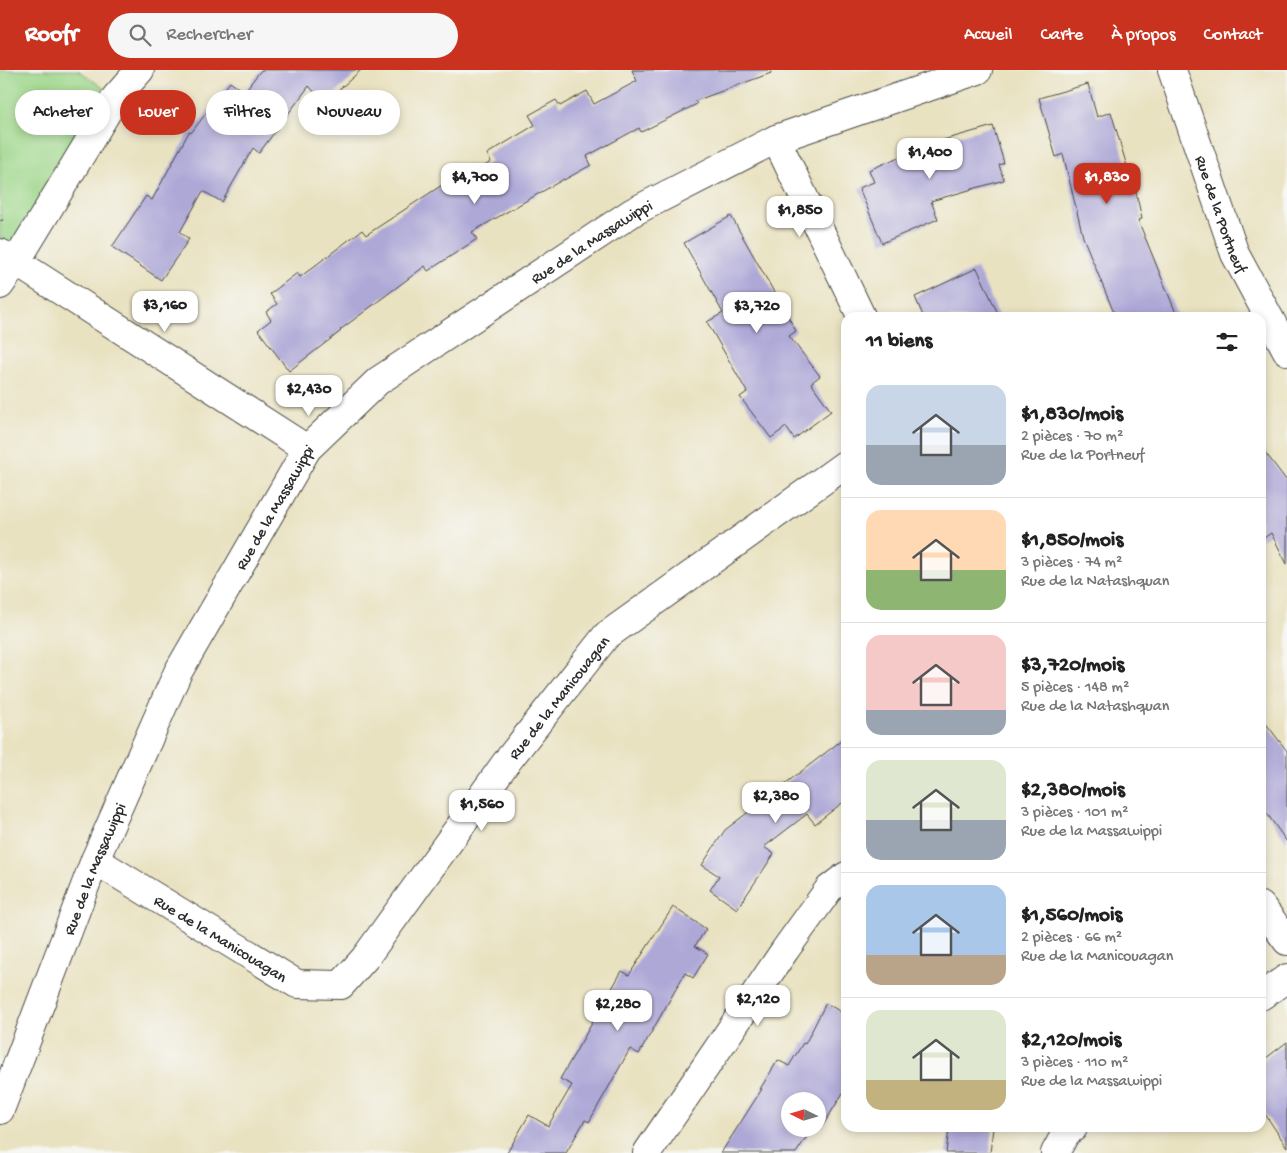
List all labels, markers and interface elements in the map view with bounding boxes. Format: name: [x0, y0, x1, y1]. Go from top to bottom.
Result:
search box: [108, 13, 458, 58]
text: Roofr: [25, 21, 78, 50]
icon: search: [126, 21, 154, 49]
text: Rechercher: [166, 24, 253, 47]
text: Accueil: [964, 25, 1012, 46]
text: Carte: [1040, 25, 1083, 46]
text: À propos: [1111, 25, 1176, 46]
text: Contact: [1204, 25, 1262, 46]
chip: Acheter: [15, 90, 110, 135]
chip: Louer: [120, 90, 196, 135]
chip: Filtres: [206, 90, 288, 135]
chip: Nouveau: [298, 90, 400, 135]
pin: $1,400: [889, 138, 971, 180]
text: $1,400: [908, 144, 952, 163]
street label: Rue de la Portneuf: [1189, 154, 1250, 278]
pin: $4,700: [434, 162, 516, 205]
pin: $1,830: [1066, 162, 1148, 205]
text: $4,700: [452, 169, 498, 188]
text: $1,830: [1085, 169, 1129, 188]
pin: $1,850: [759, 196, 841, 238]
street label: Rue de la Massawippi: [528, 198, 657, 290]
text: $1,850: [778, 202, 822, 221]
pin: $3,160: [124, 290, 206, 333]
pin: $3,720: [716, 292, 798, 334]
text: $3,160: [143, 297, 187, 316]
text: $3,720: [734, 298, 780, 317]
icon: filters: [1213, 328, 1241, 356]
text: 11 biens: [866, 330, 932, 355]
pin: $2,430: [268, 374, 350, 417]
text: $2,430: [286, 381, 332, 400]
text: $1,830/mois: [1021, 403, 1123, 428]
icon: home: [906, 405, 966, 465]
text: 2 pièces · 70 m²: [1021, 428, 1123, 447]
street label: Rue de la Massawippi: [233, 442, 319, 574]
text: Rue de la Portneuf: [1021, 447, 1144, 466]
text: $1,850/mois: [1021, 529, 1123, 554]
icon: home: [906, 530, 966, 590]
text: 3 pièces · 74 m²: [1021, 554, 1122, 573]
text: Rue de la Natashquan: [1021, 573, 1169, 592]
street label: Rue de la Manicouagan: [506, 633, 616, 765]
text: $3,720/mois: [1021, 654, 1124, 679]
icon: home: [906, 655, 966, 715]
text: 5 pièces · 148 m²: [1021, 679, 1129, 698]
text: Rue de la Natashquan: [1021, 698, 1169, 717]
text: $2,380/mois: [1021, 779, 1125, 804]
icon: home: [906, 780, 966, 840]
pin: $2,380: [735, 782, 817, 824]
text: $2,380: [753, 788, 799, 807]
pin: $1,560: [441, 790, 523, 832]
text: $1,560: [460, 796, 504, 815]
street label: Rue de la Massawippi: [61, 801, 132, 939]
text: 3 pièces · 101 m²: [1021, 804, 1128, 823]
text: Rue de la Massawippi: [1021, 823, 1162, 842]
street label: Rue de la Manicouagan: [149, 892, 290, 989]
text: $1,560/mois: [1021, 904, 1122, 929]
icon: home: [906, 905, 966, 965]
text: 2 pièces · 66 m²: [1021, 929, 1122, 948]
text: Rue de la Manicouagan: [1021, 948, 1173, 967]
pin: $2,120: [717, 984, 799, 1027]
pin: $2,280: [577, 990, 659, 1032]
text: $2,120: [736, 991, 780, 1010]
text: $2,280: [595, 996, 641, 1015]
text: $2,120/mois: [1021, 1029, 1121, 1054]
icon: home: [906, 1030, 966, 1090]
text: 3 pièces · 110 m²: [1021, 1054, 1128, 1073]
text: Rue de la Massawippi: [1021, 1073, 1162, 1092]
north arrow: [781, 1092, 826, 1138]
map controls: [781, 1092, 826, 1137]

